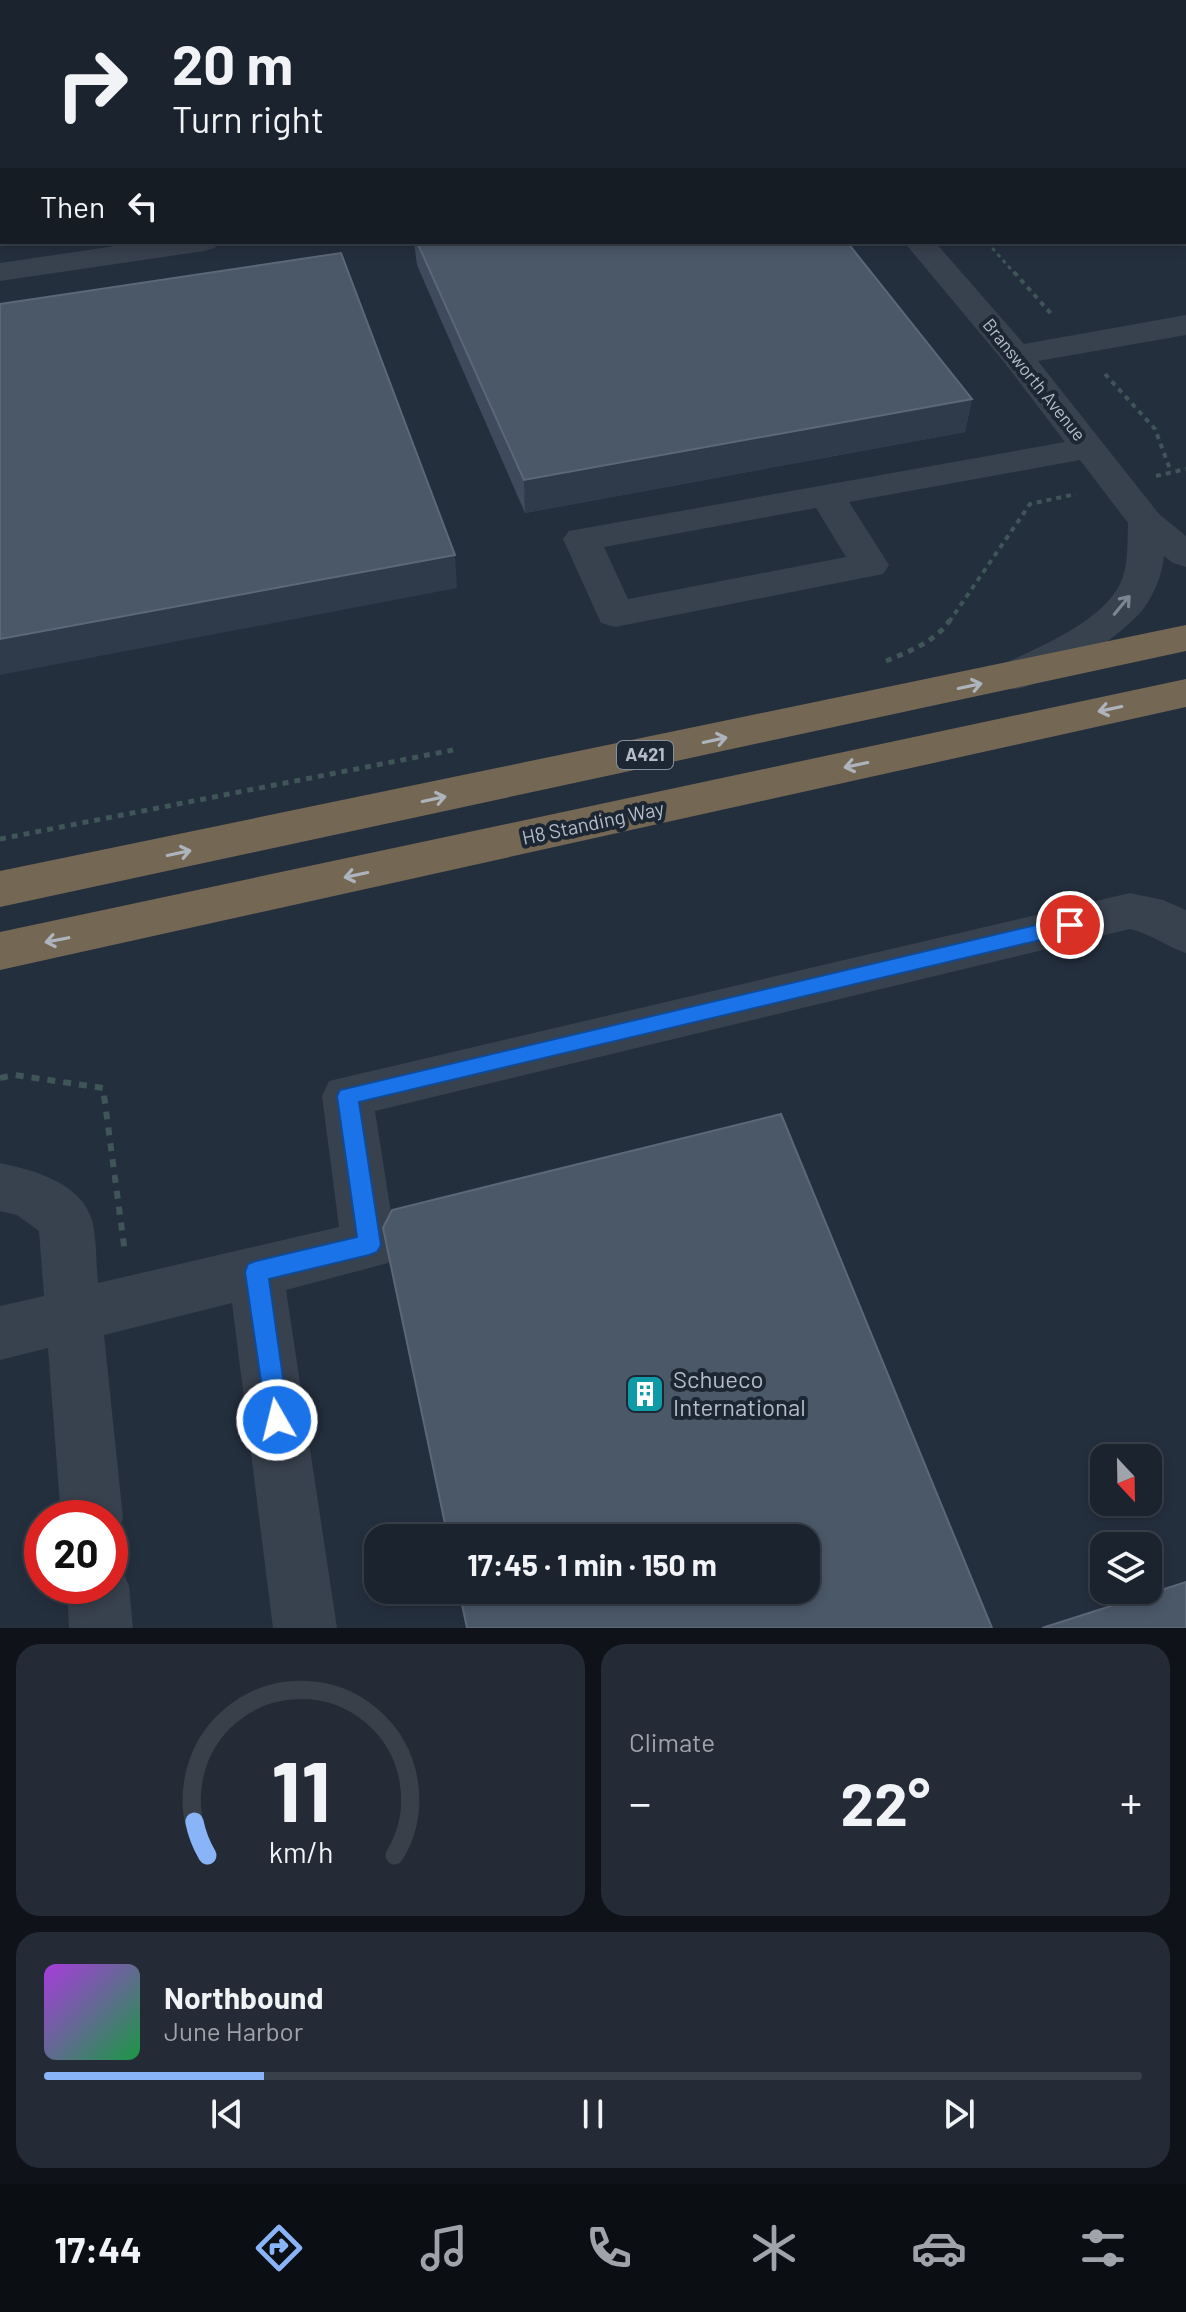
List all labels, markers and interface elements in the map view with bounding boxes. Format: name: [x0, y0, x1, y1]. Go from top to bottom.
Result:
text: 20 m: [172, 29, 293, 96]
icon: right: [40, 32, 144, 136]
text: Turn right: [172, 97, 324, 140]
icon: left: [121, 184, 165, 228]
text: Then: [40, 188, 105, 224]
street label: Bransworth Avenue: [979, 314, 1091, 445]
one-way arrow: [1113, 595, 1131, 616]
one-way arrow: [956, 678, 982, 693]
one-way arrow: [1098, 702, 1123, 717]
one-way arrow: [702, 732, 728, 747]
road number: A421: [617, 741, 673, 769]
one-way arrow: [844, 758, 869, 773]
one-way arrow: [420, 791, 446, 806]
street label: H8 Standing Way: [520, 795, 666, 849]
one-way arrow: [166, 845, 192, 860]
one-way arrow: [344, 868, 369, 883]
pin: [1036, 891, 1104, 959]
icon: arrive: [1048, 903, 1092, 947]
one-way arrow: [45, 933, 71, 948]
place label: Schueco International: [673, 1364, 806, 1421]
building icon: Schueco International: [624, 1373, 666, 1415]
position arrow: [235, 1378, 319, 1462]
north arrow: [1090, 1444, 1162, 1516]
map controls: [1090, 1444, 1162, 1604]
speed limit sign: 20: [24, 1500, 128, 1604]
button: layers: [1090, 1532, 1162, 1604]
text: 17:45 · 1 min · 150 m: [467, 1546, 717, 1582]
text: Climate: [629, 1726, 715, 1757]
text: 11: [271, 1739, 330, 1839]
text: 22°: [841, 1766, 930, 1838]
text: −: [629, 1775, 651, 1828]
text: +: [1120, 1775, 1142, 1828]
text: km/h: [268, 1834, 333, 1869]
text: Northbound: [164, 1979, 323, 2015]
text: June Harbor: [164, 2015, 303, 2046]
icon: previous: [205, 2092, 249, 2136]
icon: pause: [571, 2092, 615, 2136]
icon: next: [937, 2092, 981, 2136]
icon: directions: [251, 2220, 307, 2276]
icon: music: [416, 2220, 472, 2276]
icon: phone: [581, 2220, 637, 2276]
icon: climate: [746, 2220, 802, 2276]
icon: car: [911, 2220, 967, 2276]
icon: filters: [1075, 2220, 1131, 2276]
text: 17:44: [54, 2227, 142, 2270]

